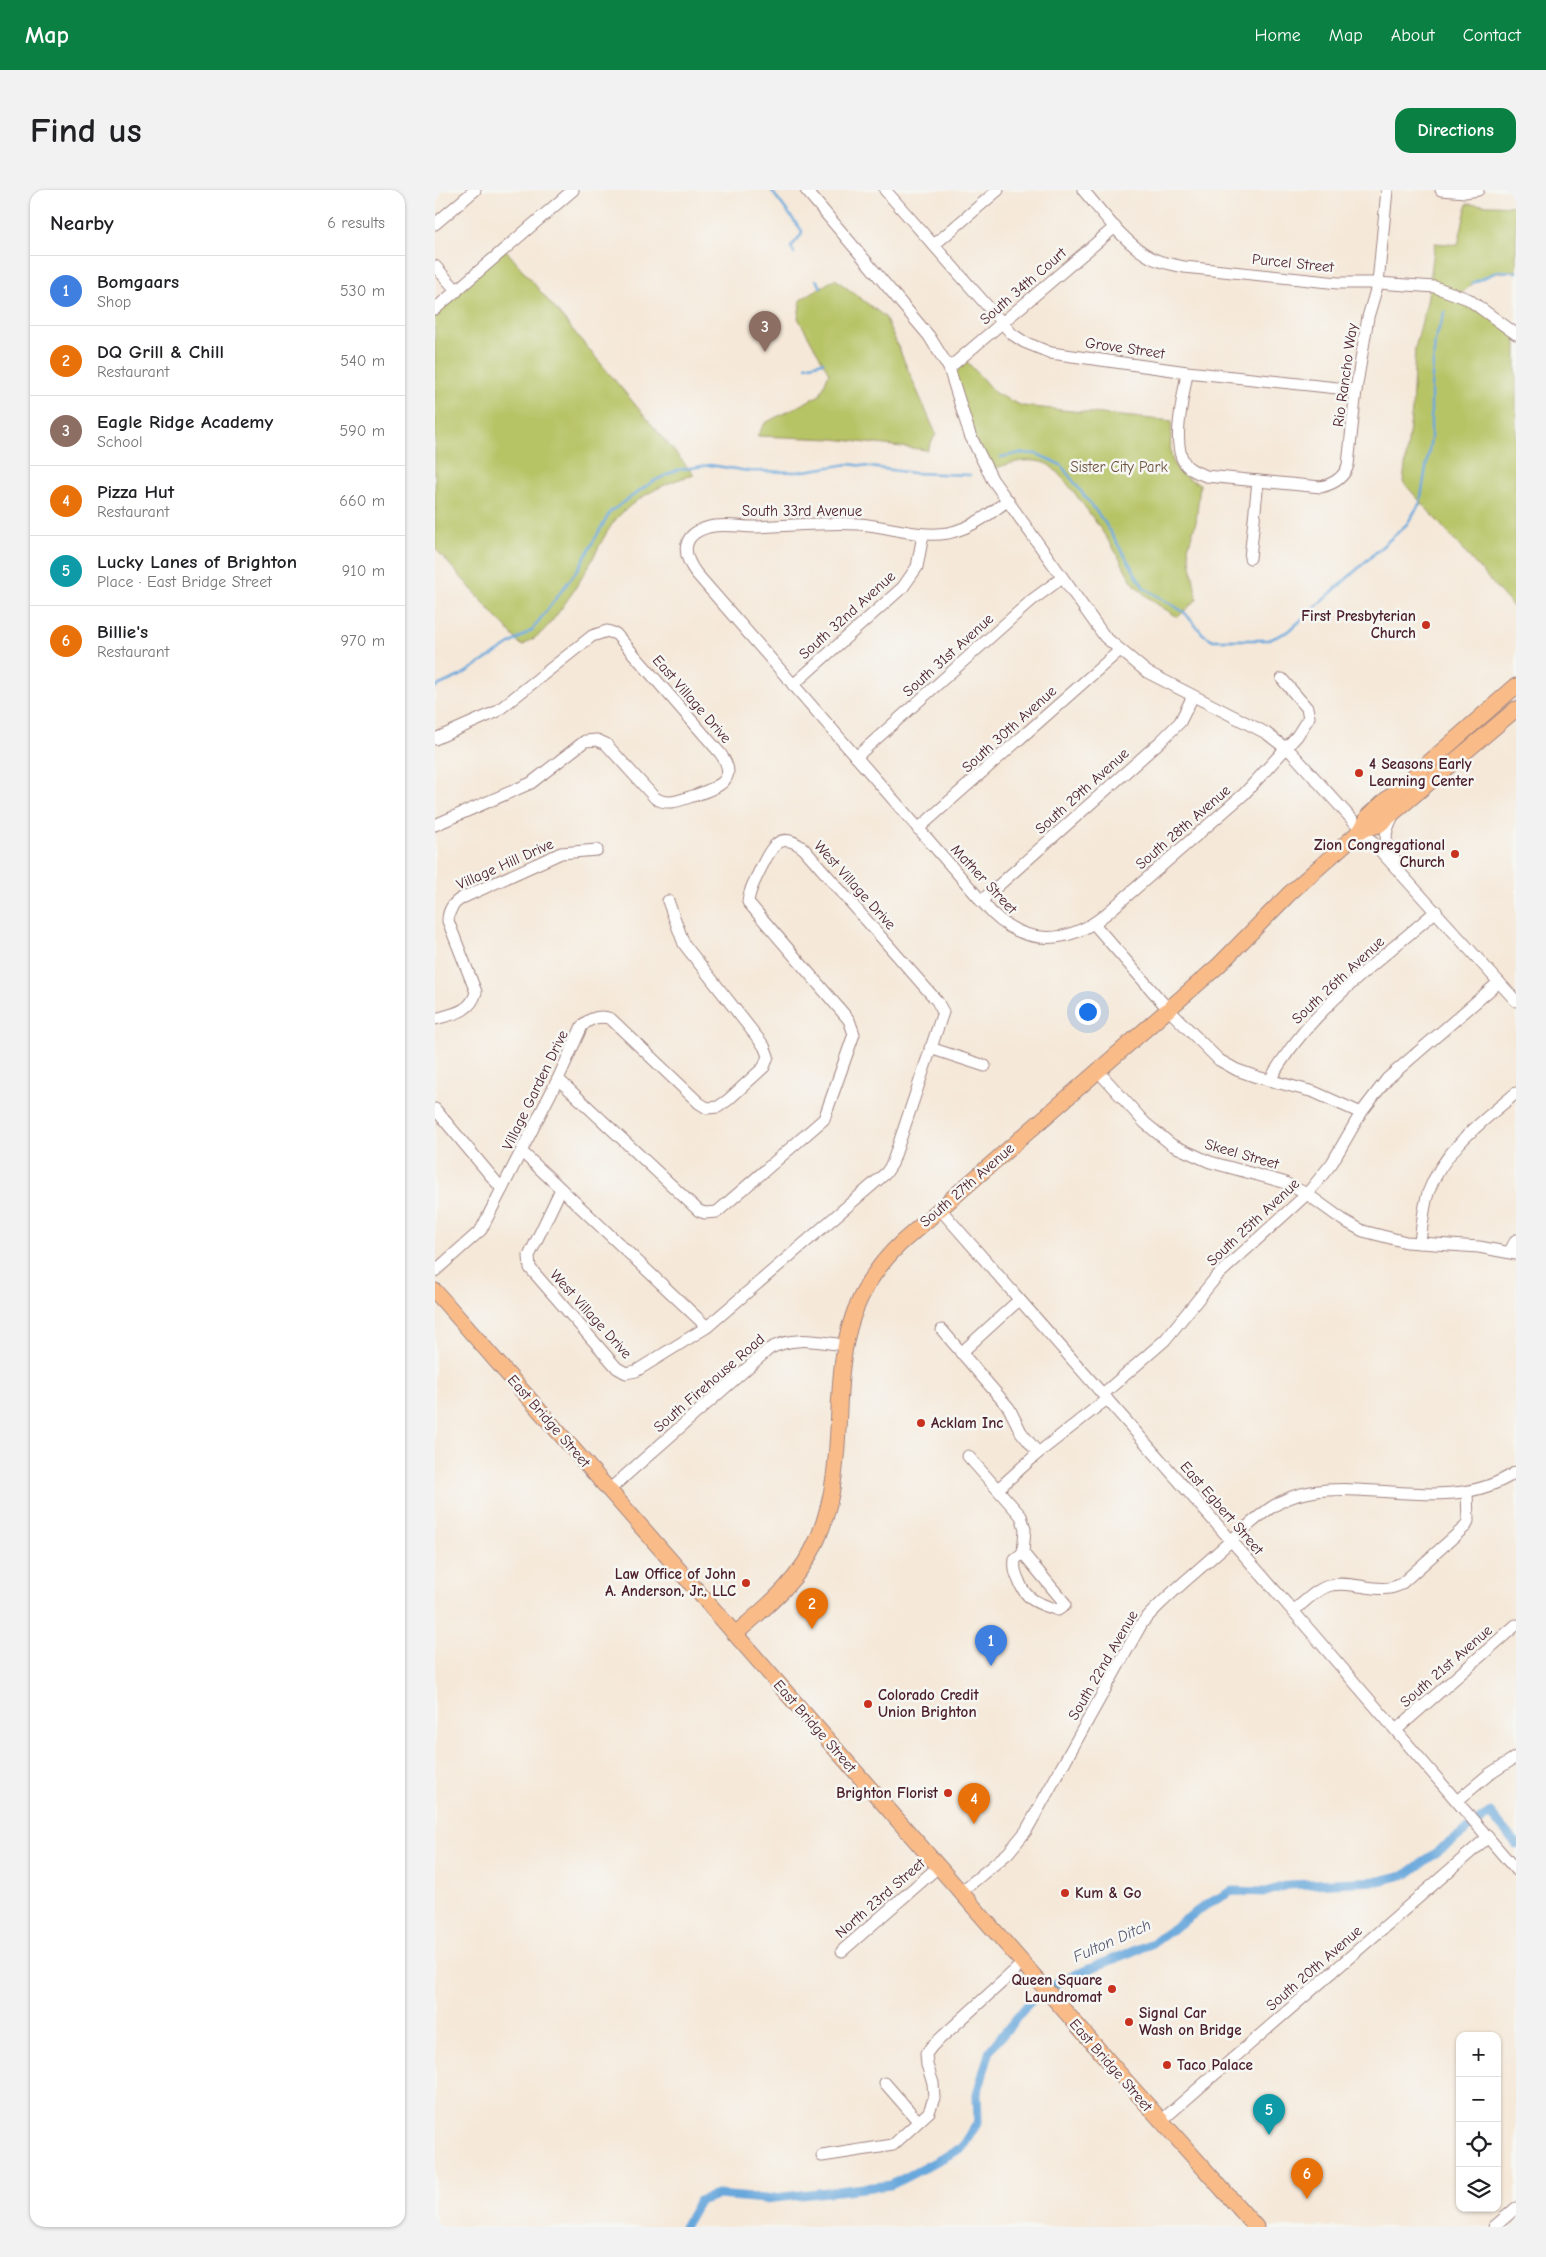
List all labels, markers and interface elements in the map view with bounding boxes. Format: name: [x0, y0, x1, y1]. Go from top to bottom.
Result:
text: Map: [25, 21, 69, 49]
text: Home: [1254, 25, 1301, 46]
text: Map: [1329, 25, 1363, 46]
text: About: [1391, 25, 1435, 46]
text: Contact: [1463, 25, 1521, 46]
button: Directions: [1395, 108, 1516, 153]
text: Find us: [30, 110, 142, 151]
text: Nearby: [50, 211, 114, 235]
text: 6 results: [327, 214, 385, 232]
street label: South 34th Court: [976, 243, 1070, 328]
street label: Purcel Street: [1251, 250, 1336, 276]
text: Bomgaars: [97, 271, 179, 293]
text: 1: [63, 282, 69, 300]
text: 530 m: [340, 282, 385, 300]
text: Shop: [97, 293, 131, 311]
pin: 3: [749, 311, 781, 352]
street label: Rio Rancho Way: [1329, 322, 1361, 428]
street label: Grove Street: [1084, 334, 1167, 363]
text: DQ Grill & Chill: [97, 341, 224, 363]
text: 2: [62, 352, 70, 370]
text: 540 m: [340, 352, 385, 370]
text: Restaurant: [97, 363, 169, 381]
text: Eagle Ridge Academy: [97, 411, 273, 433]
text: 3: [62, 422, 70, 440]
text: 590 m: [340, 422, 385, 440]
text: School: [97, 433, 143, 451]
park label: Sister City Park: [1070, 458, 1169, 476]
text: Pizza Hut: [97, 481, 174, 503]
text: 4: [62, 492, 70, 510]
text: 660 m: [339, 492, 385, 510]
street label: South 33rd Avenue: [742, 502, 863, 520]
text: Restaurant: [97, 503, 169, 521]
text: Lucky Lanes of Brighton: [97, 551, 297, 573]
text: 5: [62, 562, 70, 580]
text: 910 m: [342, 562, 385, 580]
street label: South 32nd Avenue: [795, 567, 899, 663]
text: Place · East Bridge Street: [97, 573, 272, 591]
place label: First Presbyterian Church: [1301, 607, 1416, 642]
street label: South 31st Avenue: [899, 609, 997, 700]
marker: First Presbyterian Church: [1420, 619, 1432, 631]
text: Billie's: [97, 621, 148, 643]
text: 6: [62, 632, 70, 650]
text: 970 m: [341, 632, 385, 650]
text: Restaurant: [97, 643, 169, 661]
street label: East Village Drive: [649, 651, 735, 747]
street label: South 30th Avenue: [958, 682, 1060, 776]
street label: South 29th Avenue: [1031, 744, 1133, 838]
place label: 4 Seasons Early Learning Center: [1369, 755, 1474, 790]
marker: 4 Seasons Early Learning Center: [1353, 767, 1365, 779]
street label: South 28th Avenue: [1132, 781, 1234, 873]
street label: Village Hill Drive: [454, 834, 557, 893]
place label: Zion Congregational Church: [1314, 836, 1445, 871]
street label: West Village Drive: [810, 837, 900, 934]
street label: Mather Street: [947, 840, 1021, 918]
marker: Zion Congregational Church: [1449, 848, 1461, 860]
street label: South 26th Avenue: [1288, 932, 1388, 1028]
your location: [1075, 999, 1101, 1025]
street label: Village Garden Drive: [498, 1027, 572, 1153]
street label: Skeel Street: [1203, 1135, 1282, 1173]
street label: South 27th Avenue: [916, 1139, 1018, 1231]
street label: South 25th Avenue: [1203, 1174, 1303, 1270]
street label: West Village Drive: [546, 1266, 636, 1363]
street label: South Firehouse Road: [650, 1330, 768, 1436]
street label: East Bridge Street: [504, 1371, 595, 1472]
place label: Acklam Inc: [931, 1414, 1003, 1432]
marker: Acklam Inc: [915, 1417, 927, 1429]
street label: East Egbert Street: [1177, 1458, 1268, 1559]
place label: Law Office of John A. Anderson, Jr., LLC: [605, 1565, 736, 1600]
marker: Law Office of John A. Anderson, Jr., LLC: [740, 1577, 752, 1589]
pin: 2: [796, 1588, 828, 1629]
street label: South 22nd Avenue: [1064, 1606, 1142, 1723]
street label: South 21st Avenue: [1396, 1621, 1496, 1711]
pin: 1: [975, 1625, 1007, 1666]
street label: East Bridge Street: [770, 1676, 861, 1777]
place label: Colorado Credit Union Brighton: [878, 1686, 980, 1721]
marker: Colorado Credit Union Brighton: [862, 1698, 874, 1710]
pin: 4: [958, 1783, 990, 1824]
place label: Brighton Florist: [836, 1784, 939, 1802]
marker: Brighton Florist: [942, 1787, 954, 1799]
street label: North 23rd Street: [832, 1854, 929, 1942]
place label: Kum & Go: [1075, 1884, 1142, 1902]
marker: Kum & Go: [1059, 1887, 1071, 1899]
water label: Fulton Ditch: [1070, 1916, 1154, 1966]
street label: South 20th Avenue: [1262, 1921, 1366, 2015]
place label: Queen Square Laundromat: [1011, 1971, 1103, 2006]
marker: Queen Square Laundromat: [1106, 1983, 1118, 1995]
place label: Signal Car Wash on Bridge: [1139, 2004, 1242, 2039]
street label: East Bridge Street: [1066, 2015, 1157, 2116]
marker: Signal Car Wash on Bridge: [1123, 2016, 1135, 2028]
map controls: [1456, 2032, 1501, 2212]
button: +: [1456, 2032, 1501, 2077]
place label: Taco Palace: [1177, 2056, 1253, 2074]
marker: Taco Palace: [1161, 2059, 1173, 2071]
button: −: [1456, 2077, 1501, 2122]
pin: 5: [1253, 2094, 1285, 2135]
button: locate: [1456, 2122, 1501, 2167]
pin: 6: [1291, 2158, 1323, 2199]
button: layers: [1456, 2167, 1501, 2212]

